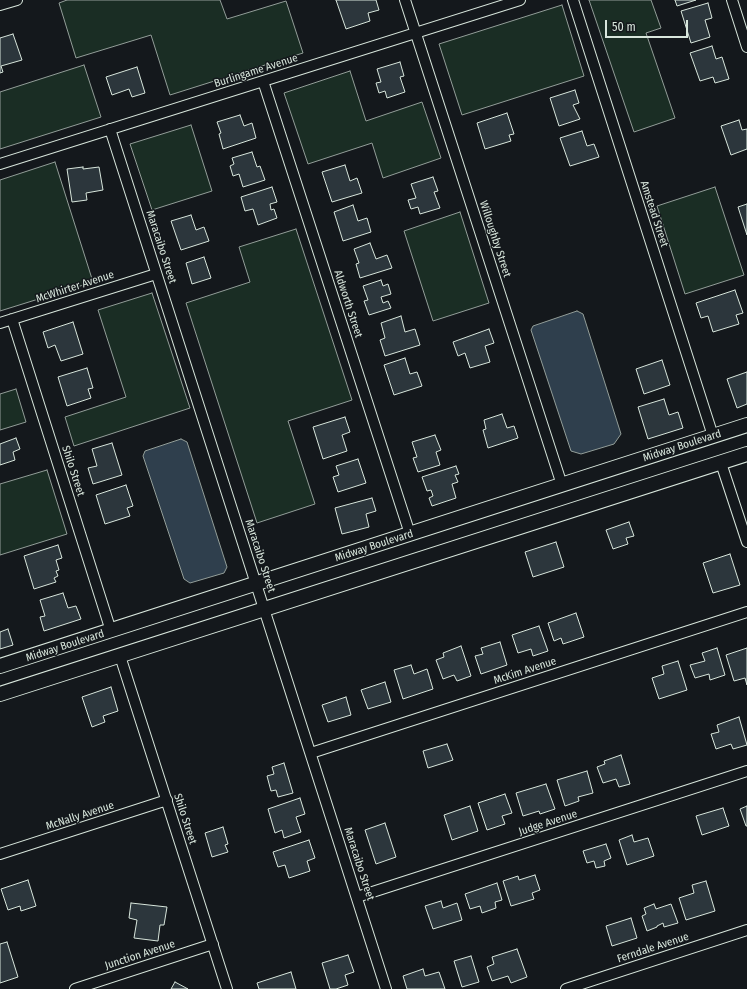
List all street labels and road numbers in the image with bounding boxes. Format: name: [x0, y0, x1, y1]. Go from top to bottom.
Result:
street label: Burlingame Avenue: [213, 51, 299, 91]
street label: Amstead Street: [637, 179, 671, 249]
street label: Willoughby Street: [476, 199, 514, 279]
street label: Maracaibo Street: [143, 209, 179, 285]
street label: McWhirter Avenue: [34, 268, 116, 306]
street label: Aldworth Street: [331, 268, 365, 340]
street label: Midway Boulevard: [641, 427, 723, 465]
street label: Shilo Street: [59, 444, 87, 498]
street label: Maracaibo Street: [242, 518, 278, 594]
street label: Midway Boulevard: [333, 527, 415, 565]
street label: Midway Boulevard: [24, 627, 106, 665]
street label: McKim Avenue: [492, 655, 558, 687]
street label: Shilo Street: [171, 792, 199, 846]
street label: McNally Avenue: [44, 799, 116, 833]
street label: Judge Avenue: [517, 807, 579, 839]
street label: Maracaibo Street: [341, 826, 377, 902]
street label: Ferndale Avenue: [615, 930, 691, 966]
street label: Junction Avenue: [103, 937, 177, 973]

